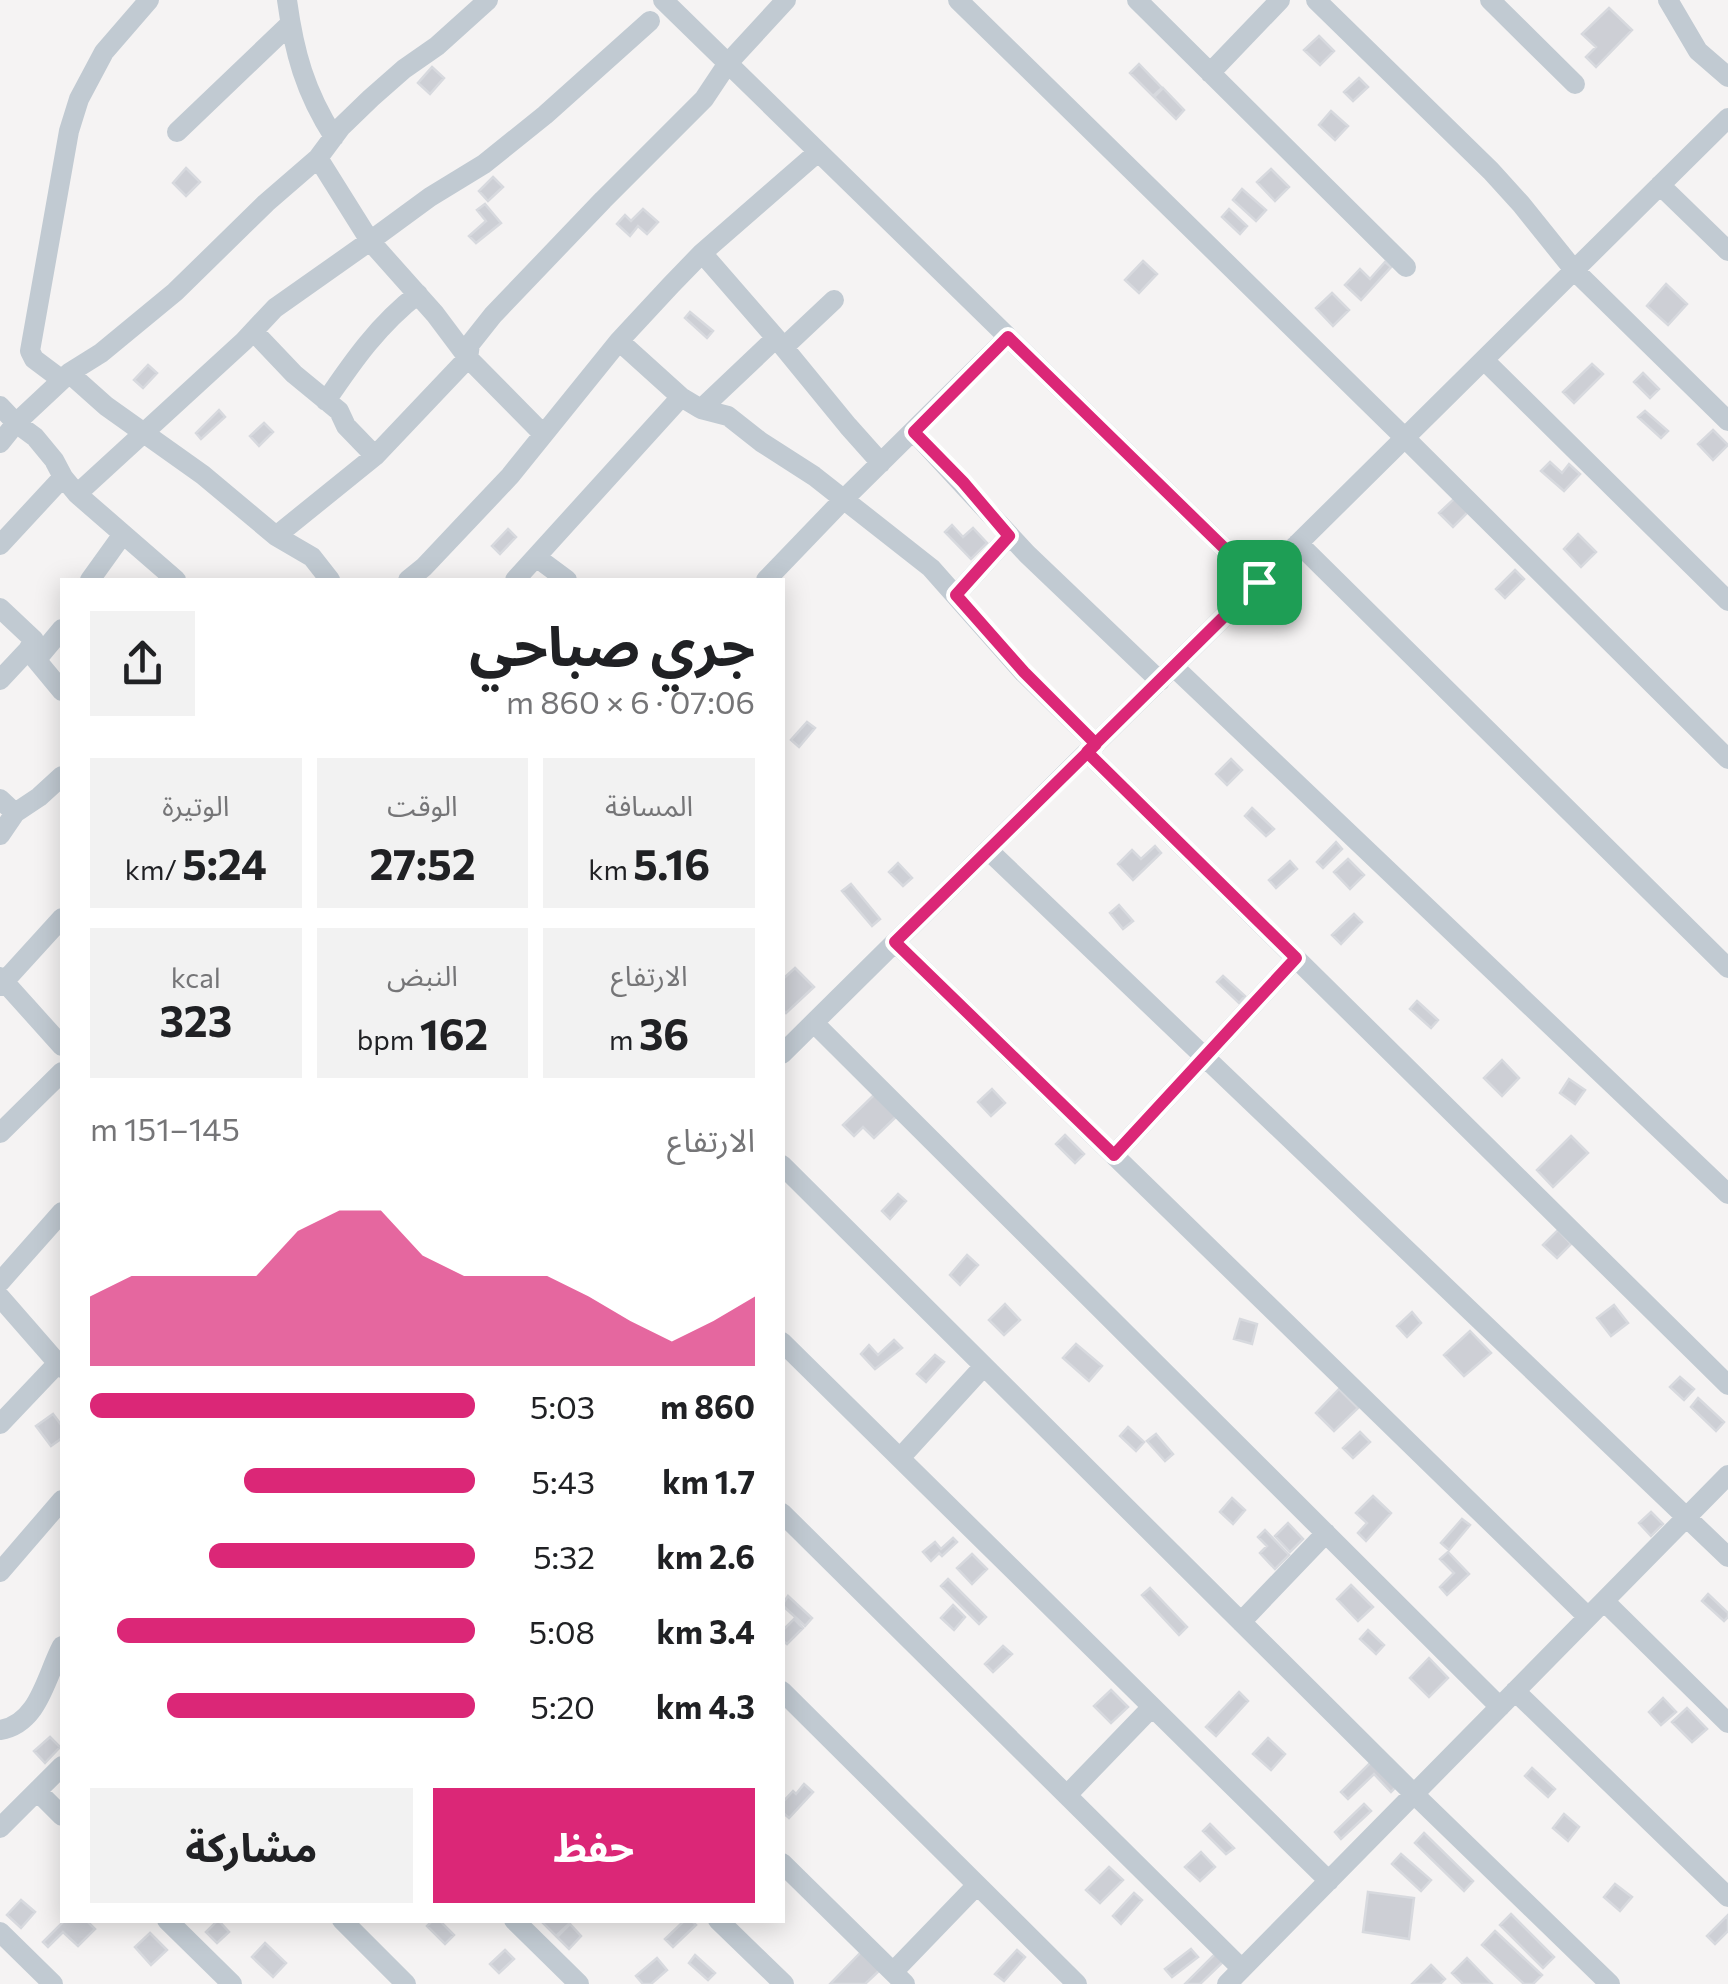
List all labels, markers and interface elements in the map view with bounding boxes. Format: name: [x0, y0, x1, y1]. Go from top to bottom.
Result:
pin: [1217, 540, 1302, 625]
icon: arrive: [1232, 555, 1287, 610]
text: جري صباحي: [469, 610, 755, 677]
button: share: [90, 611, 195, 716]
text: 07:06 · 6 × 860 m: [506, 681, 755, 721]
text: الوتيرة: [162, 788, 229, 822]
text: الوقت: [387, 788, 458, 822]
text: المسافة: [605, 788, 693, 822]
text: 5:24: [182, 837, 267, 889]
text: 27:52: [369, 837, 476, 889]
text: 5.16: [633, 837, 710, 889]
text: /km: [125, 852, 182, 886]
text: km: [588, 852, 633, 886]
text: النبض: [387, 958, 458, 992]
text: الارتفاع: [611, 958, 688, 992]
text: kcal: [171, 960, 221, 994]
text: 323: [160, 994, 232, 1046]
text: 162: [420, 1007, 488, 1059]
text: 36: [639, 1007, 689, 1059]
text: bpm: [357, 1022, 420, 1056]
text: m: [609, 1022, 639, 1056]
text: 145–151 m: [90, 1108, 240, 1148]
text: الارتفاع: [667, 1119, 755, 1159]
text: 5:03: [530, 1386, 595, 1426]
text: 860 m: [660, 1386, 755, 1426]
text: 5:43: [532, 1461, 595, 1501]
text: 1.7 km: [662, 1461, 755, 1501]
text: 5:32: [533, 1536, 595, 1576]
text: 2.6 km: [657, 1536, 755, 1576]
text: 5:08: [529, 1611, 595, 1651]
text: 3.4 km: [657, 1611, 755, 1651]
text: 5:20: [531, 1686, 595, 1726]
text: 4.3 km: [656, 1686, 755, 1726]
button: مشاركة: [90, 1788, 413, 1903]
button: حفظ: [433, 1788, 755, 1903]

